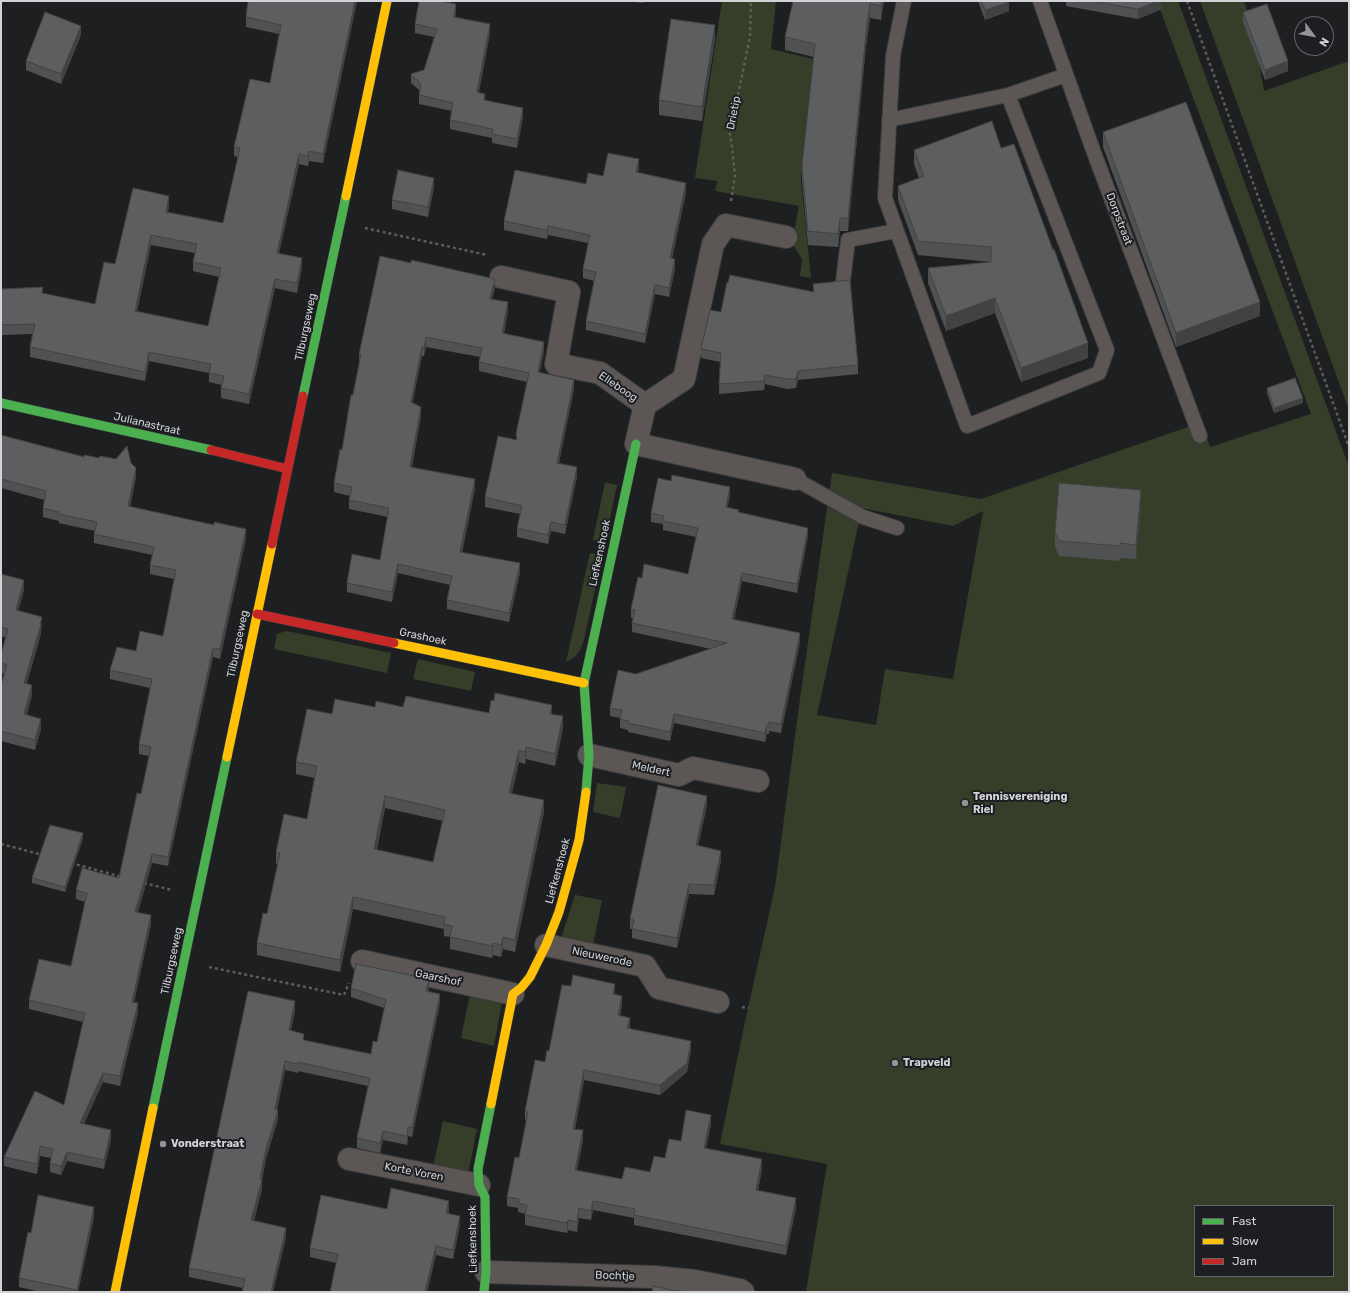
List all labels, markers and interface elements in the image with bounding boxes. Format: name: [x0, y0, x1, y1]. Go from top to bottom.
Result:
north arrow: [1294, 16, 1334, 56]
text: N: [1316, 35, 1331, 49]
street label: Drietip: [724, 95, 744, 131]
street label: Dorpstraat: [1103, 191, 1135, 247]
street label: Tilburgseweg: [292, 292, 320, 362]
street label: Elleboog: [596, 369, 640, 405]
street label: Julianastraat: [112, 410, 182, 438]
street label: Liefkenshoek: [586, 518, 614, 588]
street label: Tilburgseweg: [224, 609, 252, 679]
street label: Grashoek: [398, 626, 448, 648]
street label: Meldert: [631, 759, 671, 779]
place label: Tennisvereniging Riel: [973, 790, 1067, 816]
marker: Tennisvereniging Riel: [960, 798, 970, 808]
street label: Liefkenshoek: [543, 837, 573, 905]
street label: Tilburgseweg: [158, 926, 186, 996]
street label: Nieuwerode: [571, 944, 633, 970]
street label: Gaarshof: [414, 967, 462, 989]
place label: Trapveld: [903, 1056, 950, 1070]
marker: Trapveld: [890, 1058, 900, 1068]
place label: Vonderstraat: [171, 1137, 244, 1151]
marker: Vonderstraat: [158, 1139, 168, 1149]
street label: Korte Voren: [383, 1160, 445, 1184]
street label: Liefkenshoek: [466, 1205, 480, 1273]
legend: [1194, 1205, 1334, 1277]
text: Fast: [1232, 1214, 1256, 1228]
text: Slow: [1232, 1234, 1259, 1248]
text: Jam: [1232, 1254, 1257, 1268]
street label: Bochtje: [595, 1269, 635, 1283]

